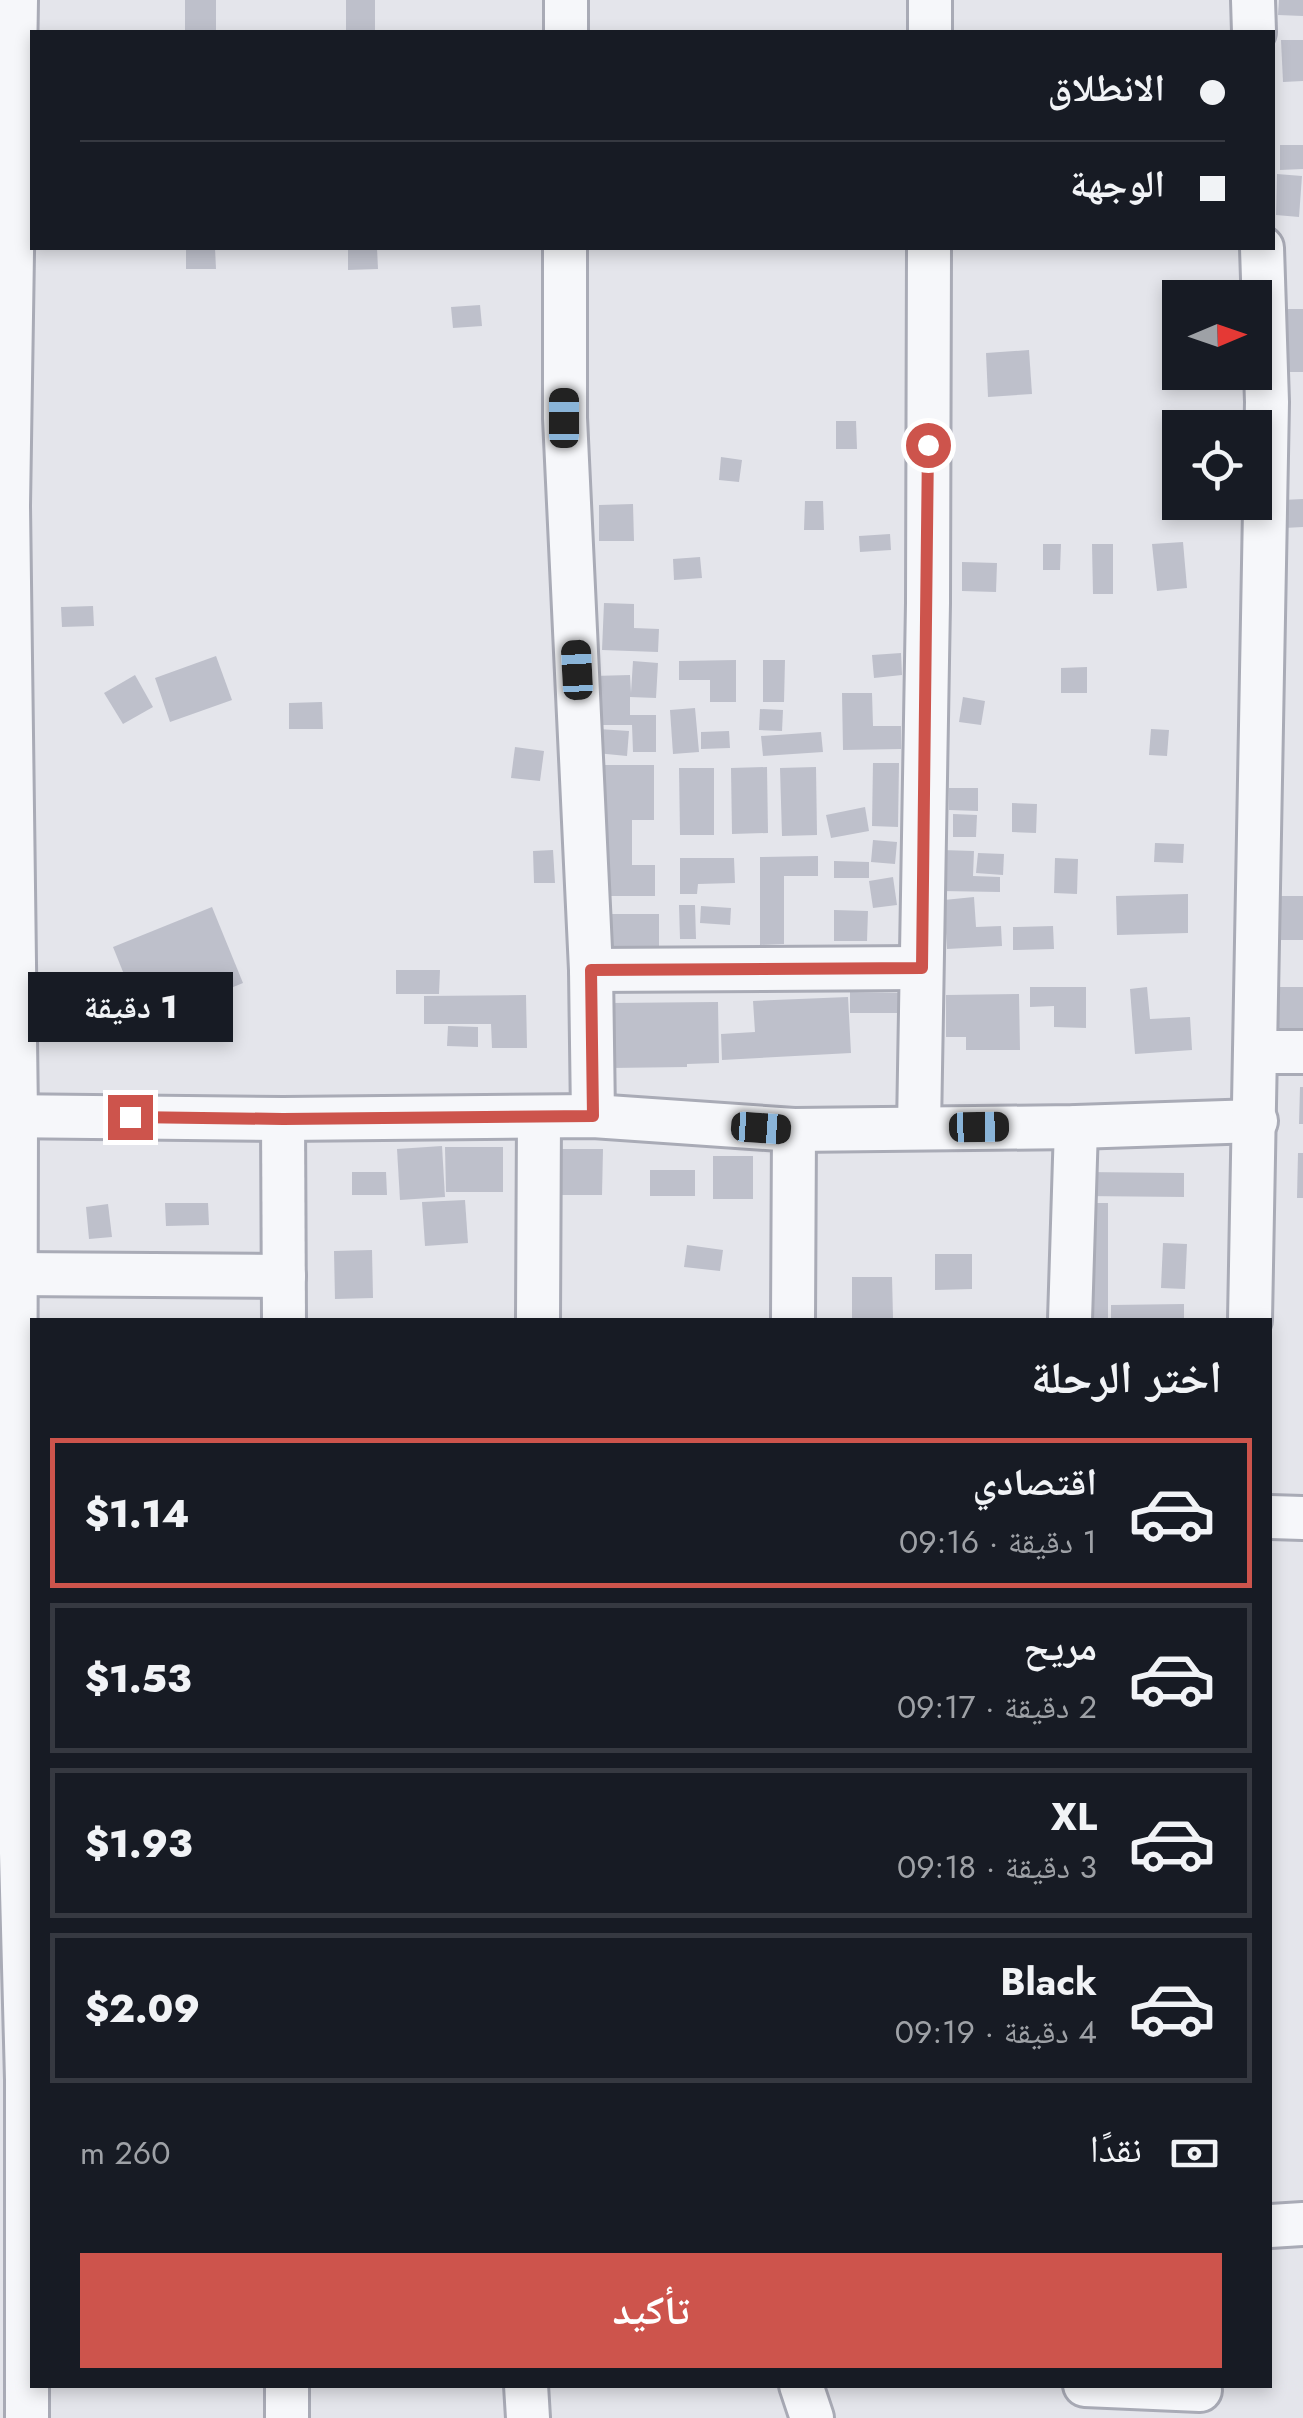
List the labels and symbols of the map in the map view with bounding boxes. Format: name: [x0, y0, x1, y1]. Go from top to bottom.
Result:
north arrow: [1162, 280, 1272, 390]
car: [549, 388, 579, 448]
route start: [906, 423, 951, 468]
car: [560, 639, 594, 701]
callout: 1 دقيقة: [28, 972, 232, 1042]
route end: [108, 1095, 153, 1140]
car: [730, 1111, 792, 1145]
car: [949, 1111, 1009, 1143]

